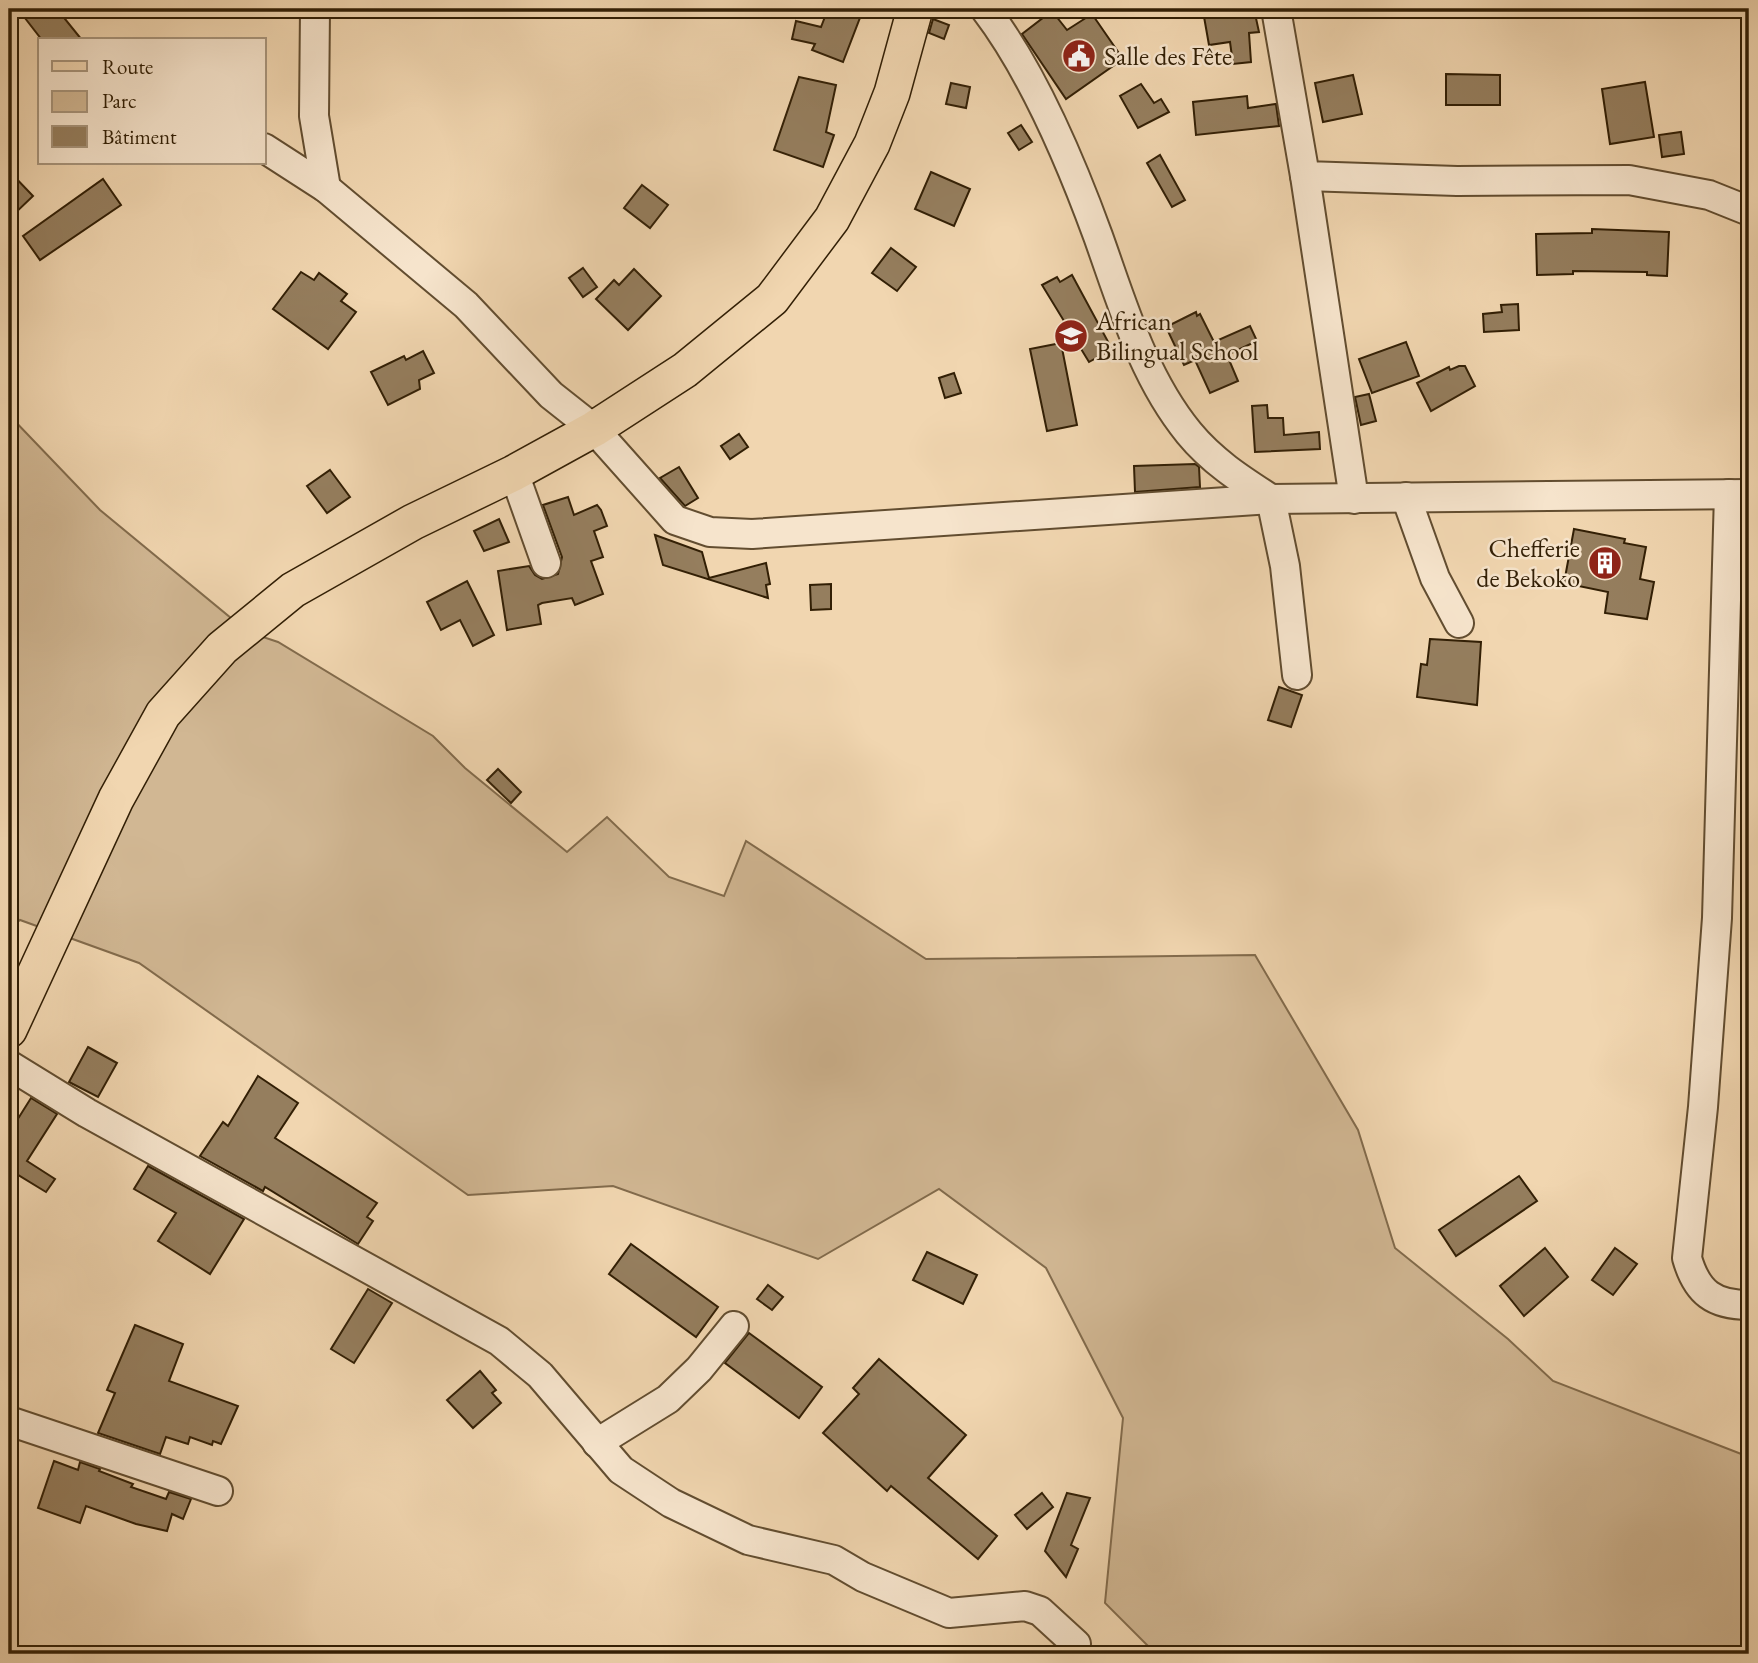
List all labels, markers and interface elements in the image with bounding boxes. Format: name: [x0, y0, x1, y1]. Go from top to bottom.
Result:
public building icon: Salle des Fête: [1060, 37, 1098, 75]
legend: [38, 38, 266, 164]
place label: Salle des Fête: [1104, 39, 1232, 73]
text: Route: [102, 53, 153, 80]
text: Parc: [102, 87, 136, 114]
text: Bâtiment: [102, 123, 177, 150]
place label: African Bilingual School: [1095, 304, 1258, 368]
school or university icon: African Bilingual School: [1052, 317, 1090, 355]
place label: Chefferie de Bekoko: [1476, 531, 1580, 595]
building icon: Chefferie de Bekoko: [1586, 544, 1624, 582]

